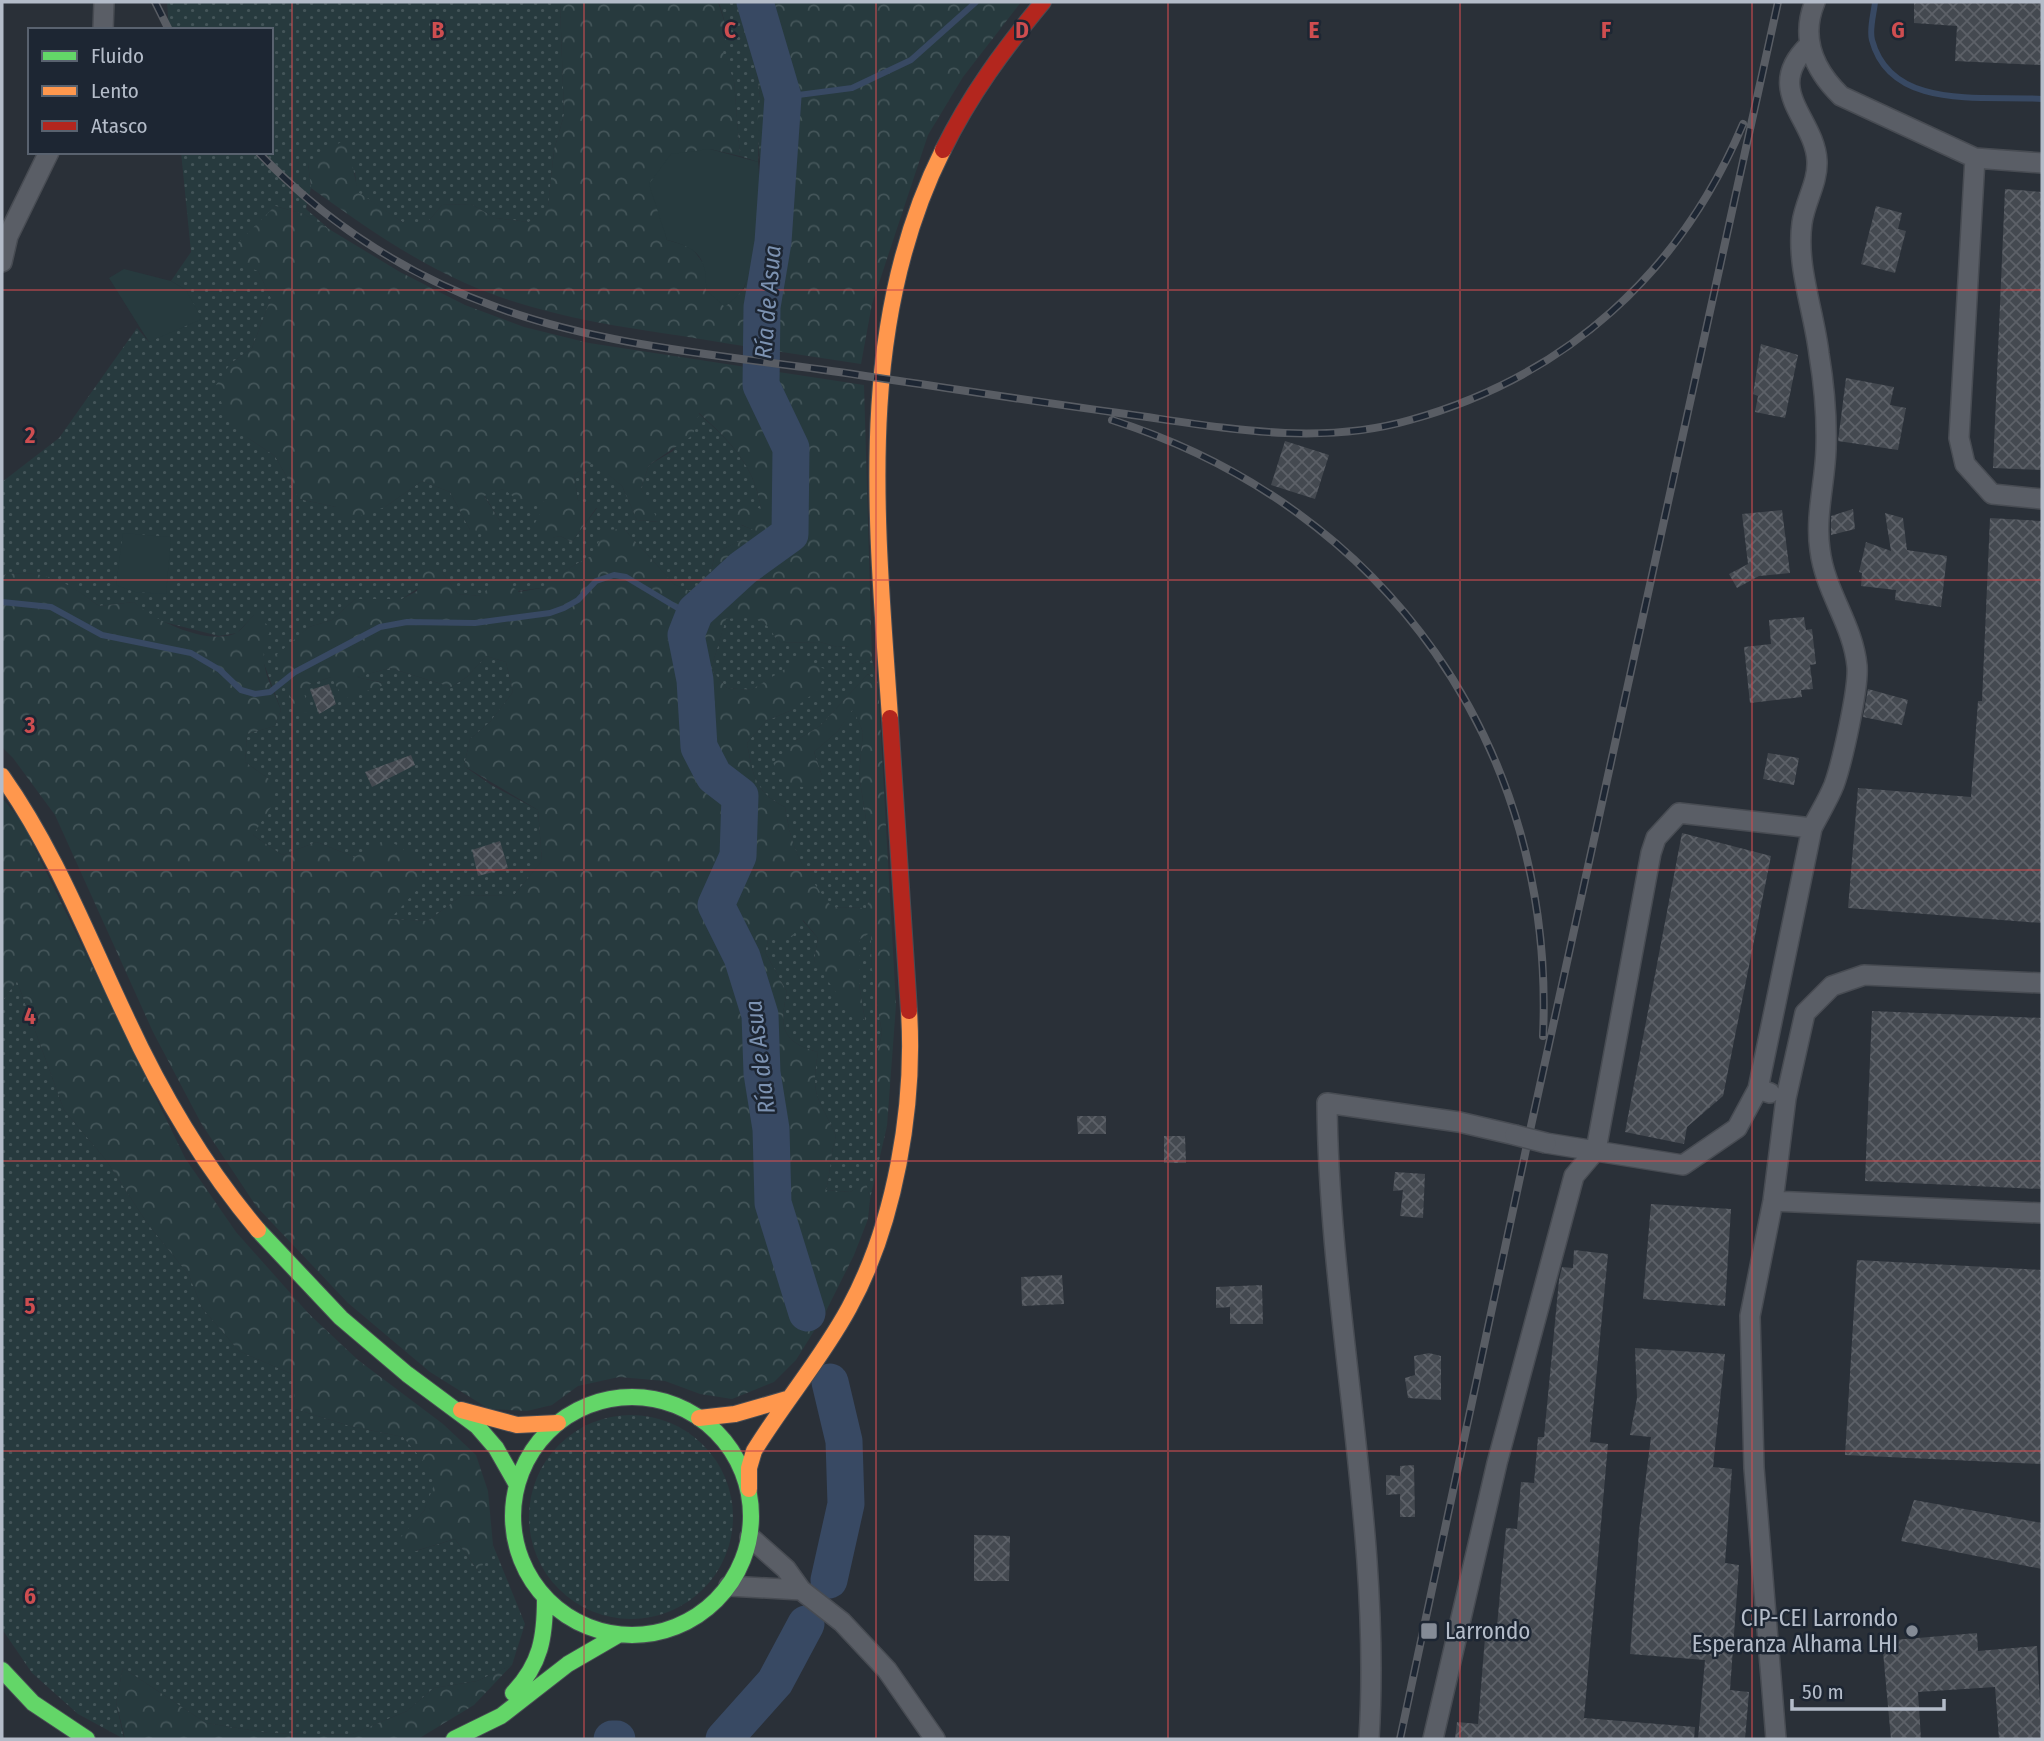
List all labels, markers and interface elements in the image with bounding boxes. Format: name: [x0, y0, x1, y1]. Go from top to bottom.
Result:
text: B: [432, 16, 445, 44]
text: C: [724, 16, 736, 44]
text: D: [1015, 16, 1029, 44]
text: E: [1309, 16, 1320, 44]
text: F: [1601, 16, 1611, 44]
text: G: [1891, 16, 1905, 44]
legend: [28, 28, 273, 154]
text: Fluido: [91, 43, 144, 69]
text: Lento: [91, 78, 139, 104]
text: Atasco: [91, 113, 148, 139]
water label: Ría de Asua: [749, 244, 787, 360]
text: 2: [24, 421, 36, 449]
text: 3: [24, 711, 36, 739]
water label: Ría de Asua: [739, 999, 781, 1115]
text: 4: [24, 1002, 36, 1030]
text: 5: [24, 1292, 36, 1320]
text: 6: [24, 1582, 36, 1610]
place label: CIP-CEI Larrondo Esperanza Alhama LHI: [1692, 1604, 1898, 1658]
place label: Larrondo: [1445, 1617, 1530, 1645]
marker: Larrondo: [1419, 1621, 1439, 1641]
marker: CIP-CEI Larrondo Esperanza Alhama LHI: [1904, 1623, 1920, 1639]
scale bar: [1792, 1668, 1944, 1712]
text: 50 m: [1802, 1679, 1844, 1705]

